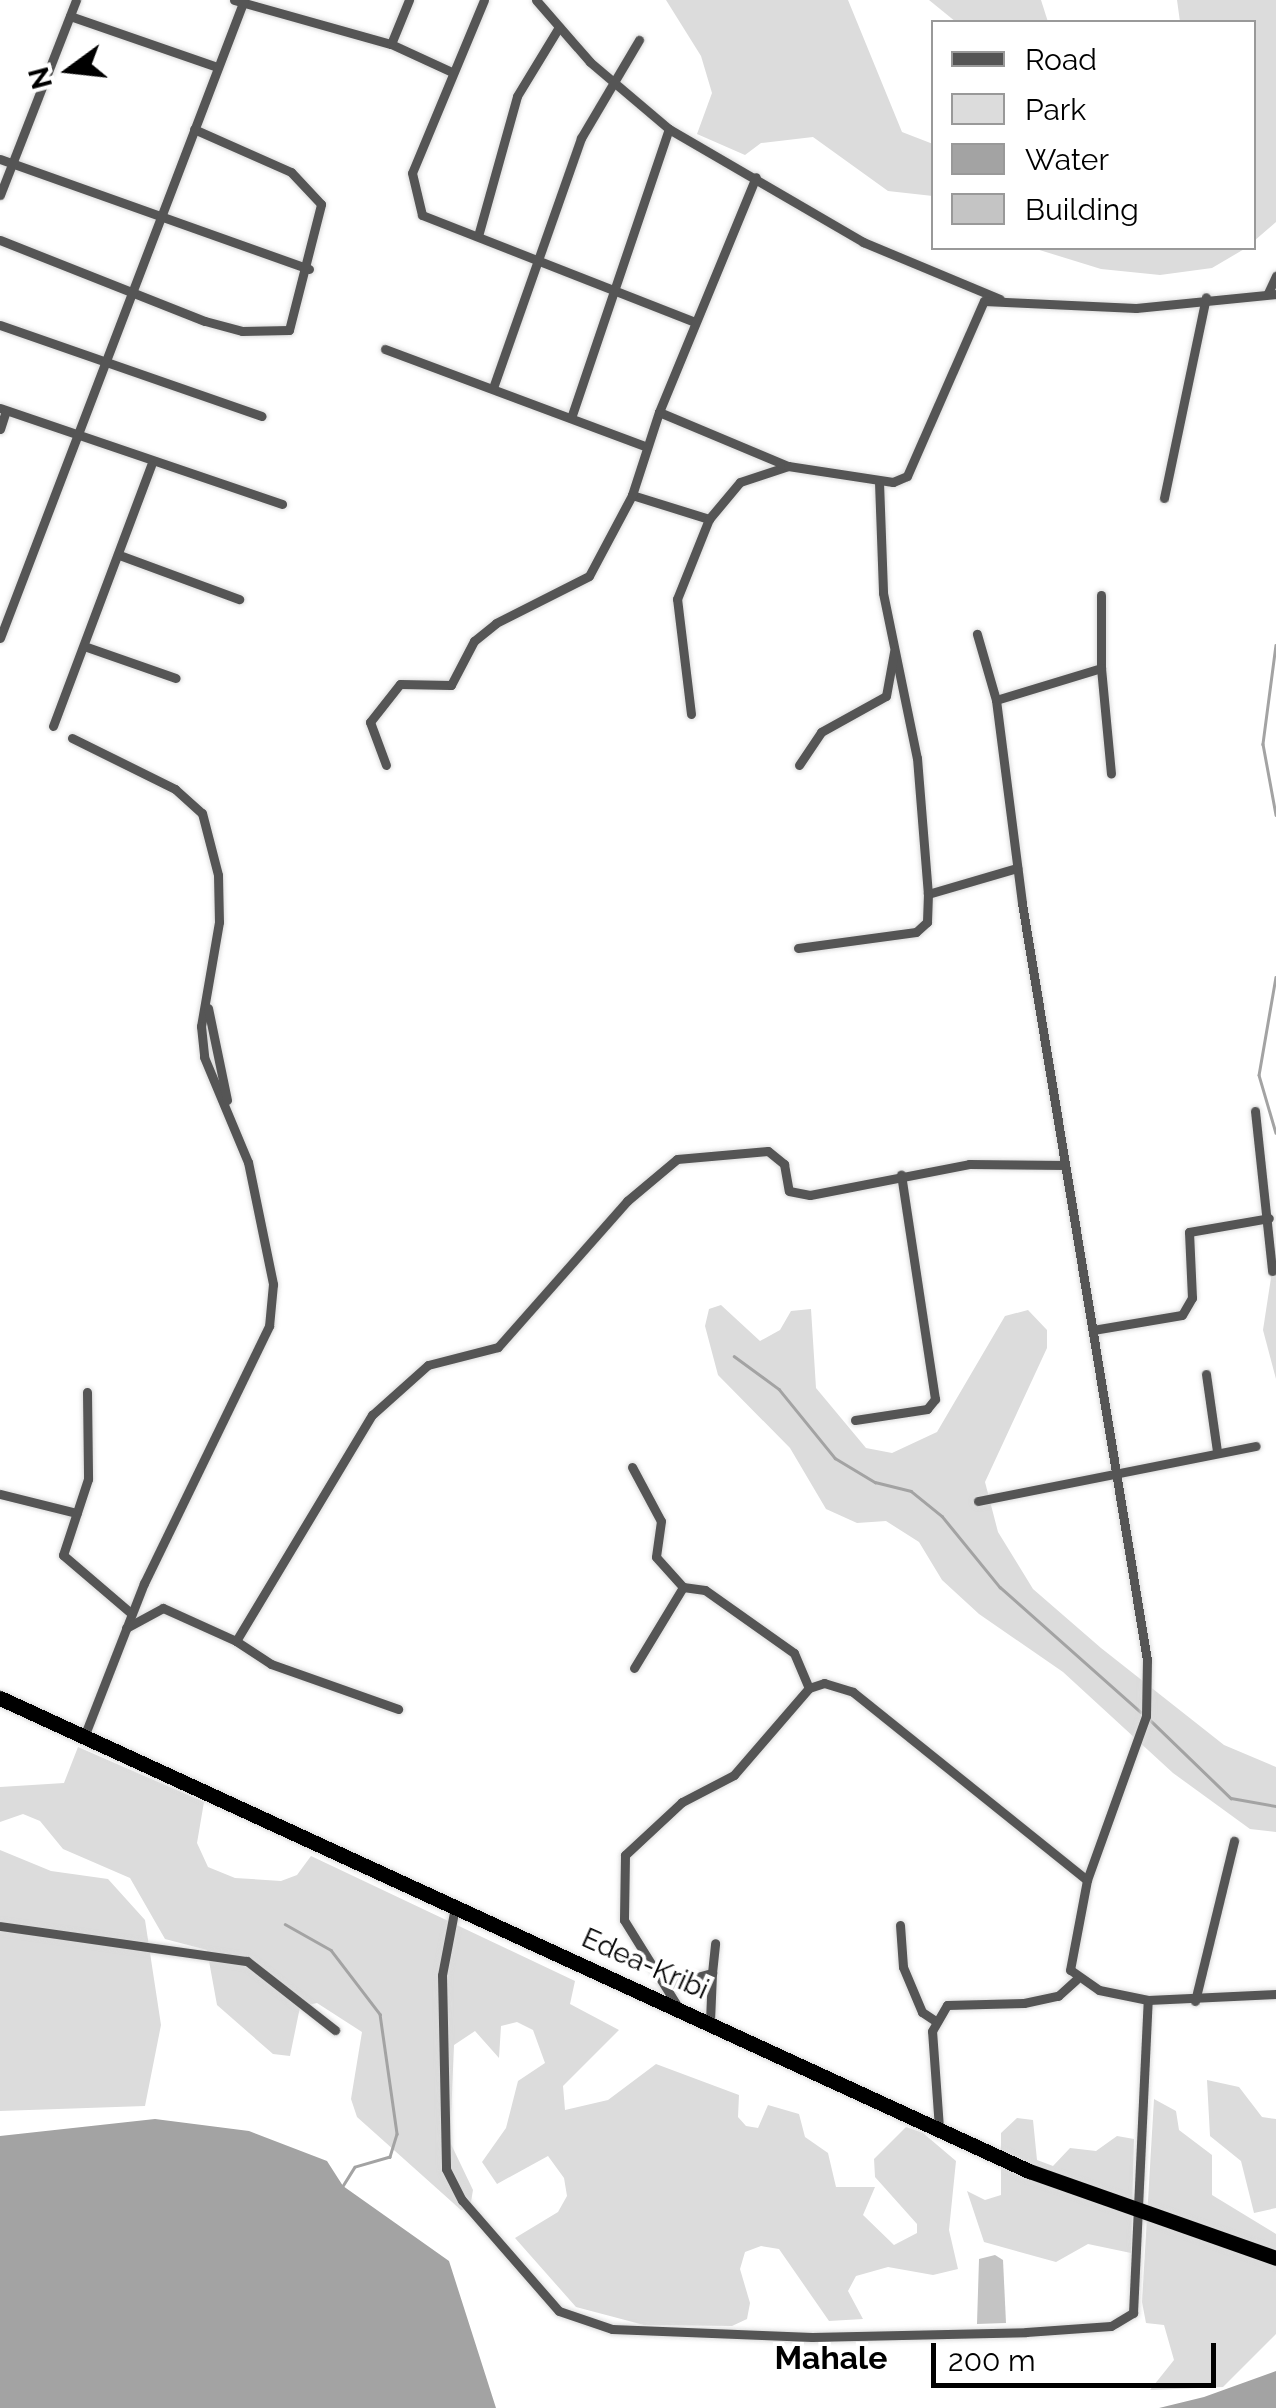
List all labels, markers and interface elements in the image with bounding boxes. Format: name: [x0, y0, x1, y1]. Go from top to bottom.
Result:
north arrow: [20, 20, 120, 120]
legend: [931, 20, 1256, 250]
text: Road: [1025, 42, 1097, 77]
text: N: [22, 63, 59, 92]
text: Park: [1025, 92, 1086, 127]
text: Water: [1025, 142, 1109, 177]
text: Building: [1025, 192, 1139, 227]
street label: Edea-Kribi: [577, 1921, 713, 2007]
scale bar: [936, 2323, 1221, 2385]
district label: Mahale: [775, 2339, 887, 2377]
text: 200 m: [948, 2343, 1036, 2378]

